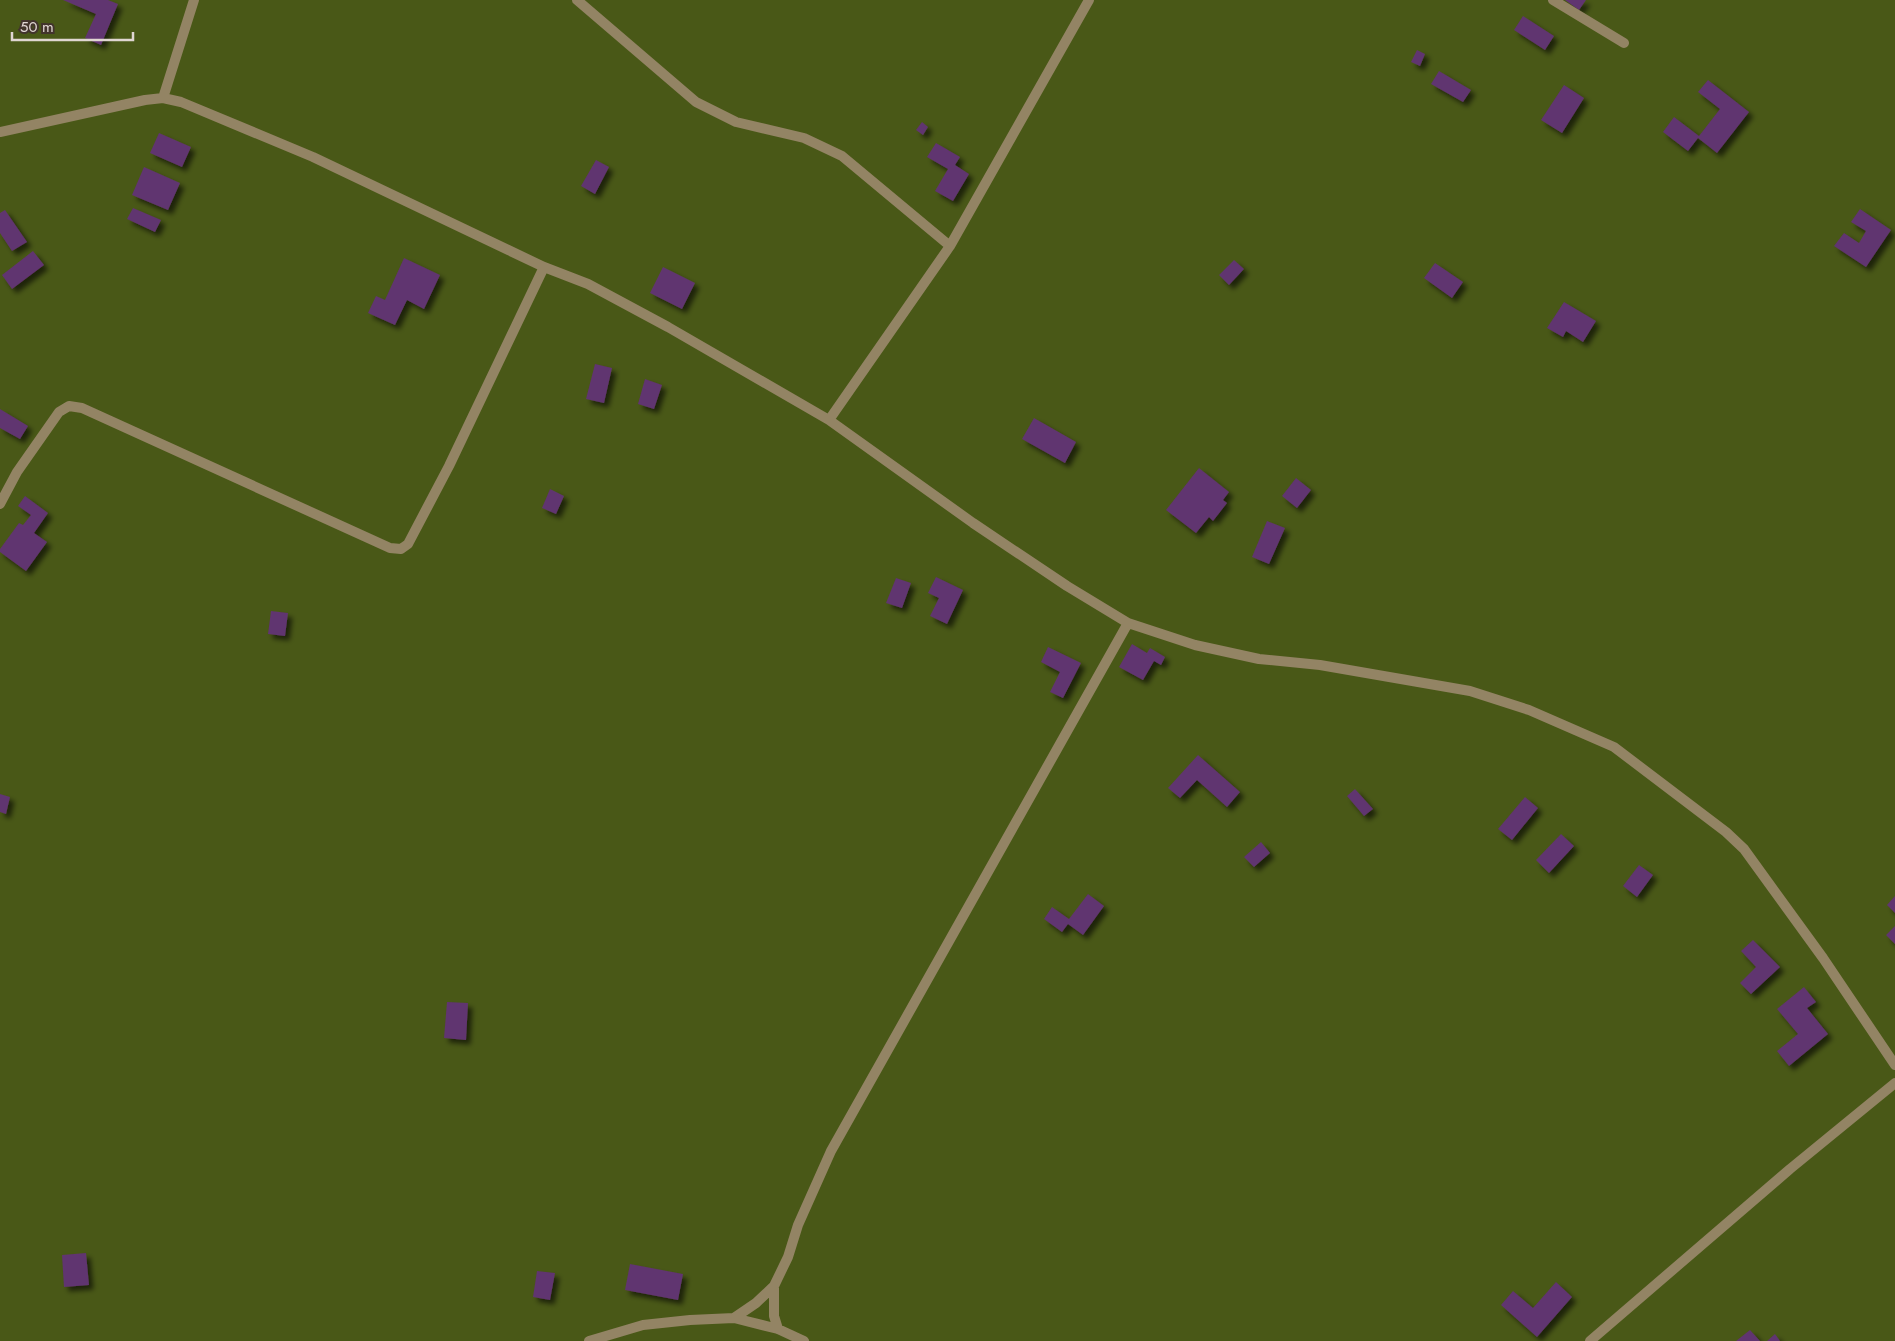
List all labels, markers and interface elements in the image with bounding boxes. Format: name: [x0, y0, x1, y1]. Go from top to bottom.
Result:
scale bar: [12, 10, 134, 42]
text: 50 m: [20, 16, 54, 38]

